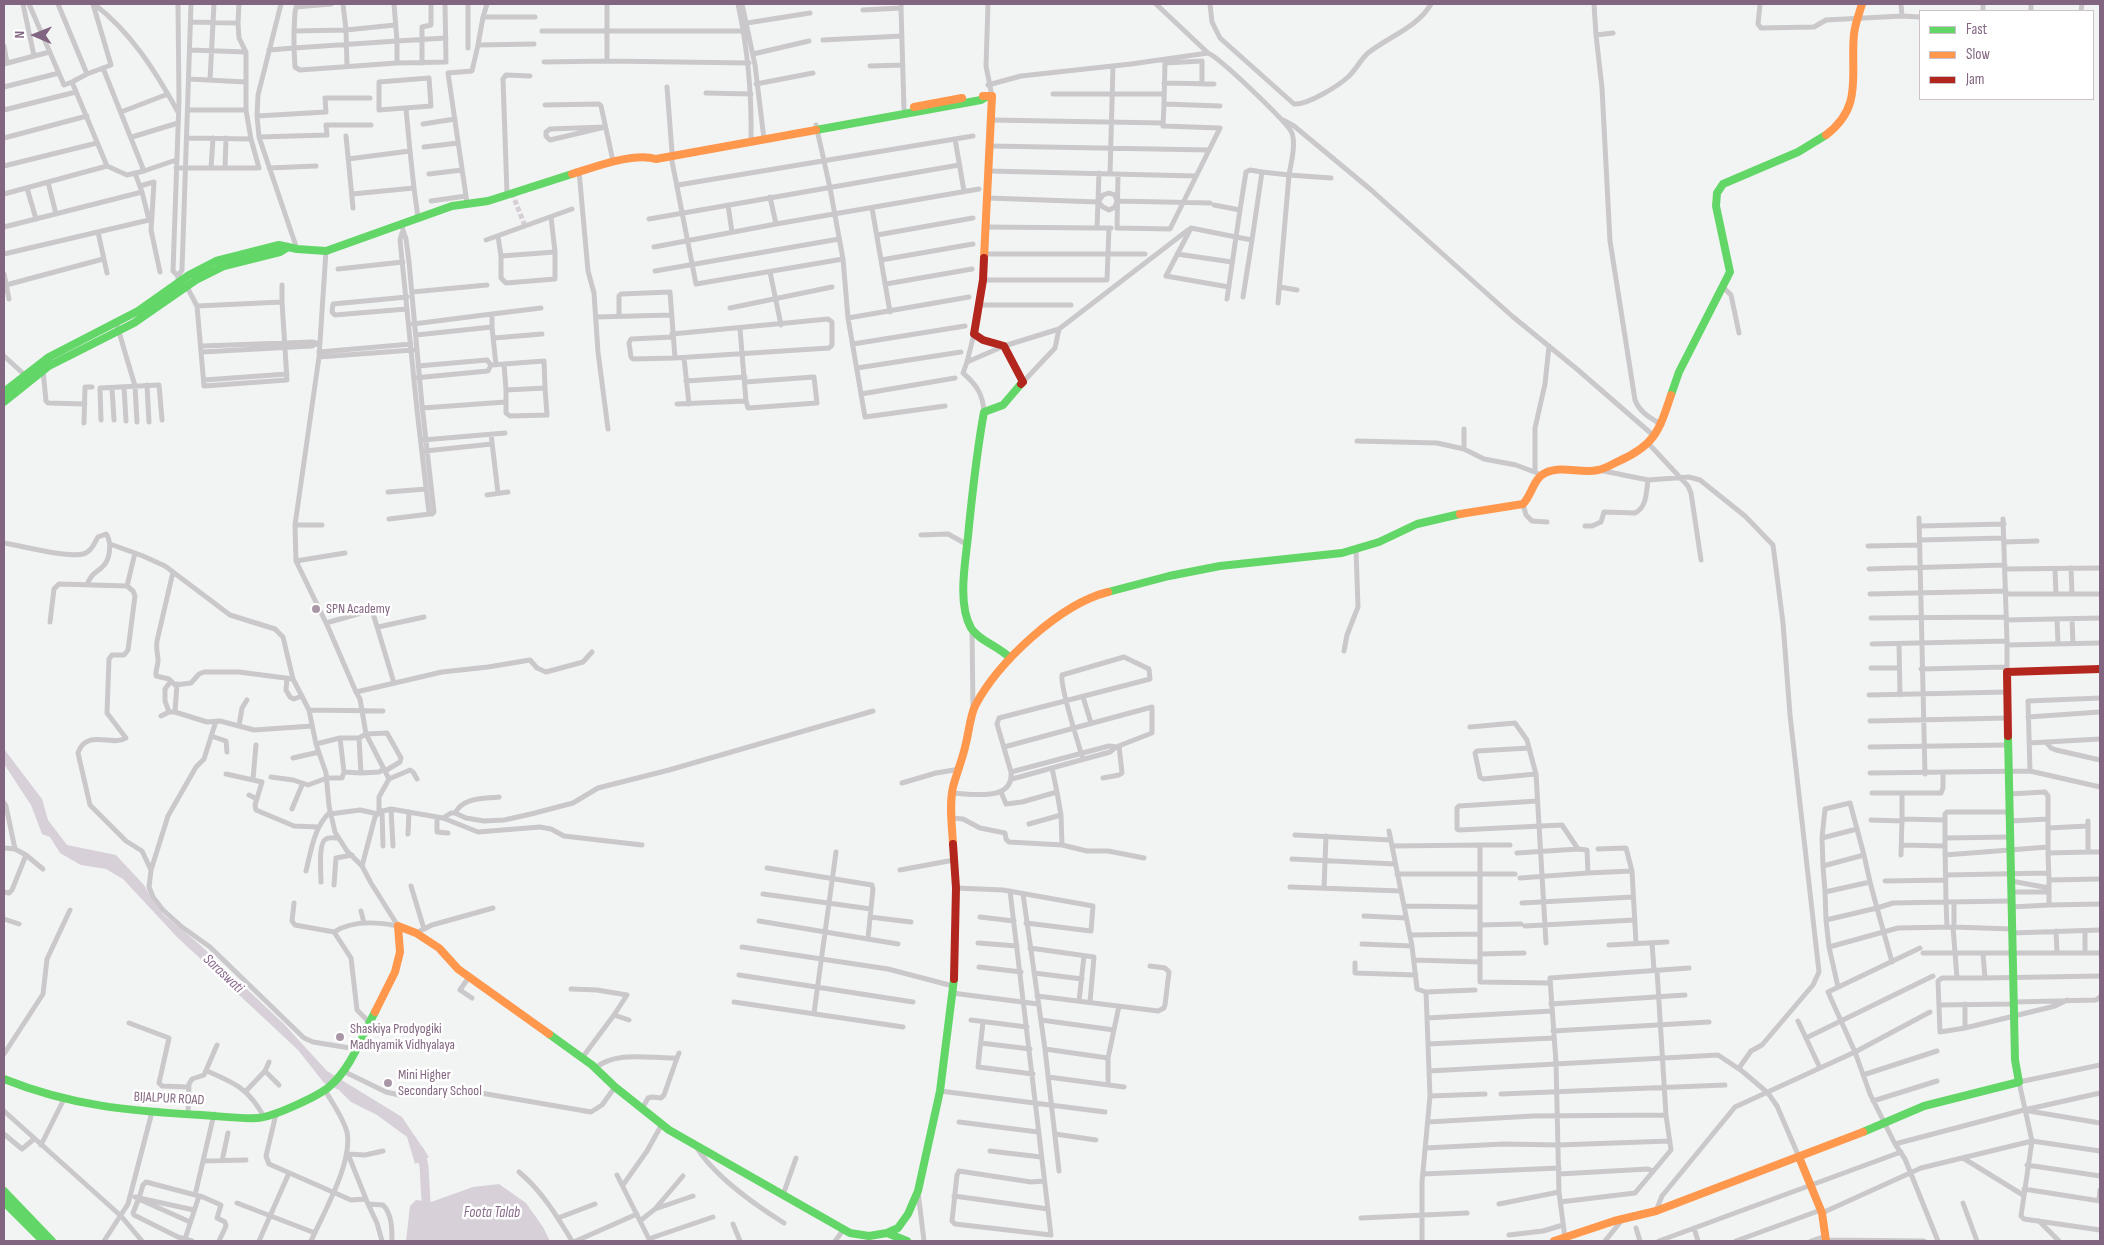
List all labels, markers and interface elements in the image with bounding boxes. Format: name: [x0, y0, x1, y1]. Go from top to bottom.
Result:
north arrow: [10, 10, 60, 60]
legend: [1919, 10, 2094, 100]
text: Fast: [1966, 20, 1987, 39]
text: N: [11, 31, 28, 39]
text: Slow: [1966, 45, 1990, 64]
text: Jam: [1966, 70, 1984, 89]
place label: SPN Academy: [326, 601, 390, 617]
marker: SPN Academy: [310, 603, 322, 615]
water label: Saraswati: [199, 951, 247, 997]
place label: Shaskiya Prodyogiki Madhyamik Vidhyalaya: [350, 1021, 455, 1054]
marker: Shaskiya Prodyogiki Madhyamik Vidhyalaya: [334, 1031, 346, 1043]
place label: Mini Higher Secondary School: [398, 1067, 482, 1100]
marker: Mini Higher Secondary School: [382, 1077, 394, 1089]
street label: BIJALPUR ROAD: [133, 1089, 205, 1109]
water label: Foota Talab: [464, 1204, 520, 1222]

